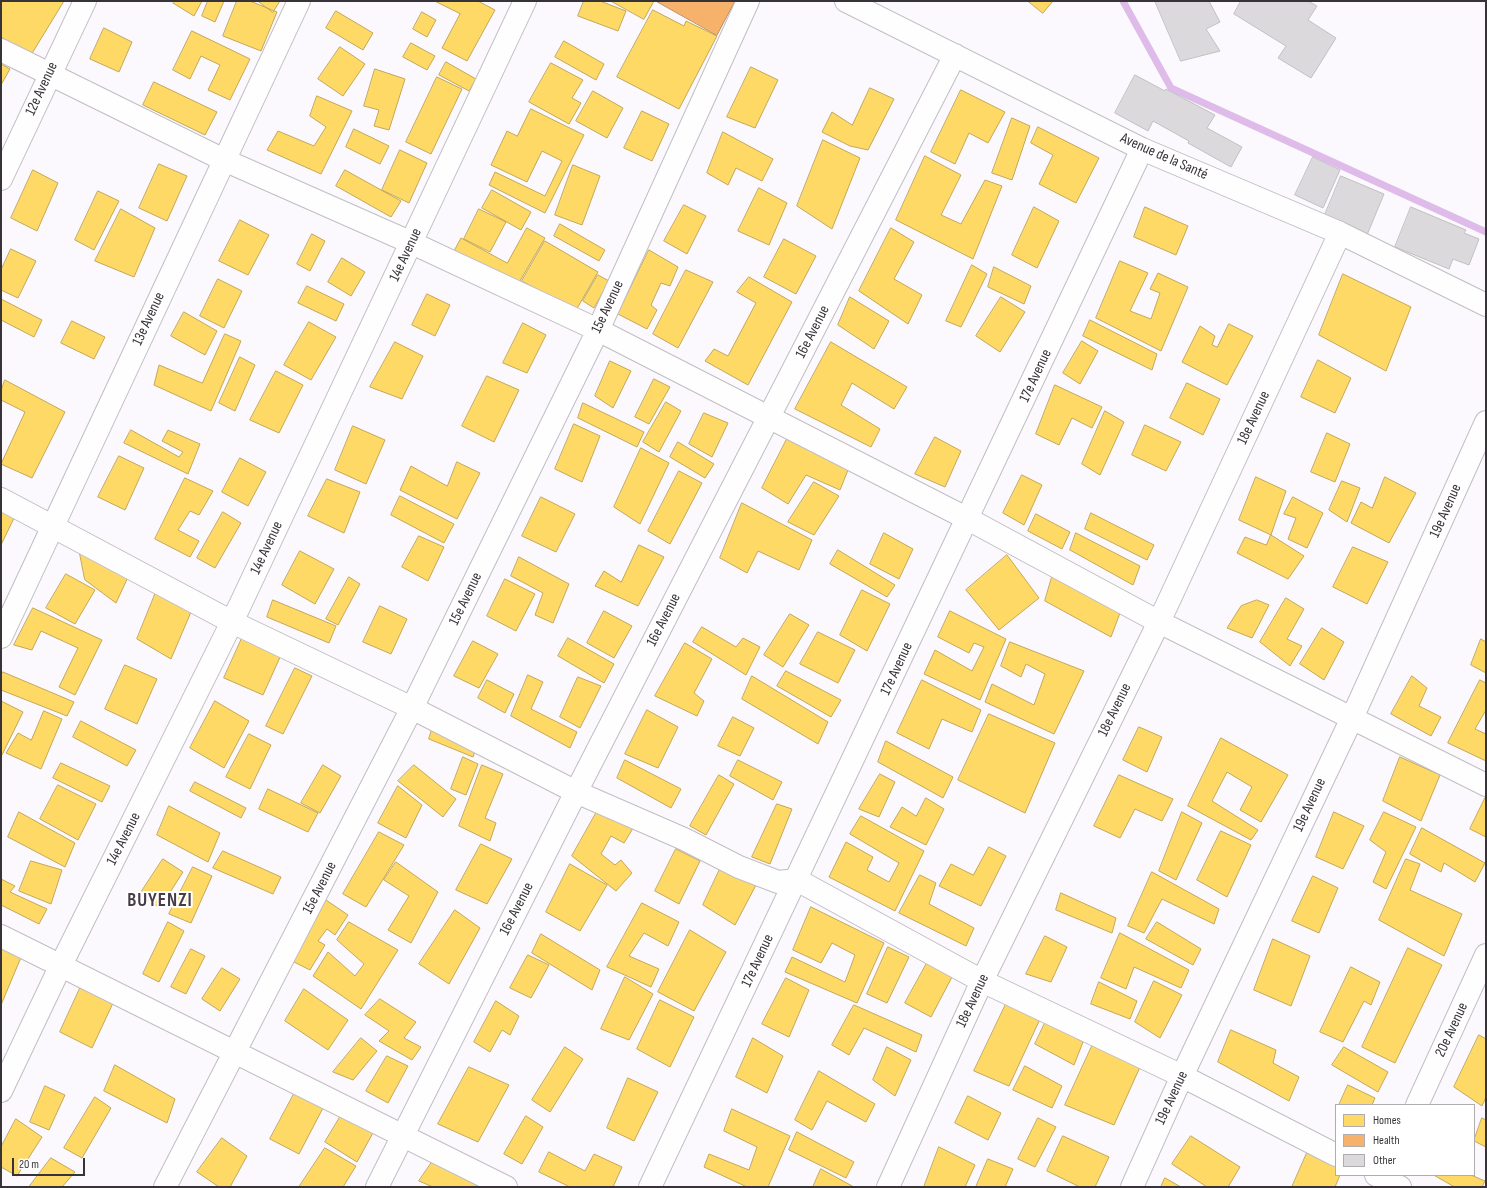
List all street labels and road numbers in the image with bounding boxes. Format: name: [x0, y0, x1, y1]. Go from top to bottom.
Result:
street label: 12e Avenue: [22, 60, 62, 118]
street label: Avenue de la Santé: [1117, 130, 1211, 184]
street label: 14e Avenue: [386, 226, 426, 284]
street label: 15e Avenue: [588, 278, 628, 336]
street label: 13e Avenue: [129, 290, 169, 348]
street label: 16e Avenue: [792, 303, 834, 361]
street label: 17e Avenue: [1016, 347, 1056, 405]
street label: 18e Avenue: [1234, 388, 1274, 448]
street label: 19e Avenue: [1426, 481, 1466, 541]
street label: 14e Avenue: [247, 519, 287, 577]
street label: 15e Avenue: [446, 570, 486, 628]
street label: 16e Avenue: [643, 591, 685, 649]
street label: 17e Avenue: [877, 640, 917, 698]
street label: 18e Avenue: [1094, 680, 1136, 740]
street label: 19e Avenue: [1290, 775, 1330, 835]
street label: 14e Avenue: [103, 810, 145, 868]
street label: 15e Avenue: [299, 859, 341, 917]
street label: 16e Avenue: [496, 880, 538, 938]
street label: 17e Avenue: [738, 932, 778, 990]
street label: 18e Avenue: [953, 971, 993, 1031]
street label: 20e Avenue: [1432, 1000, 1472, 1060]
street label: 19e Avenue: [1152, 1068, 1192, 1128]

